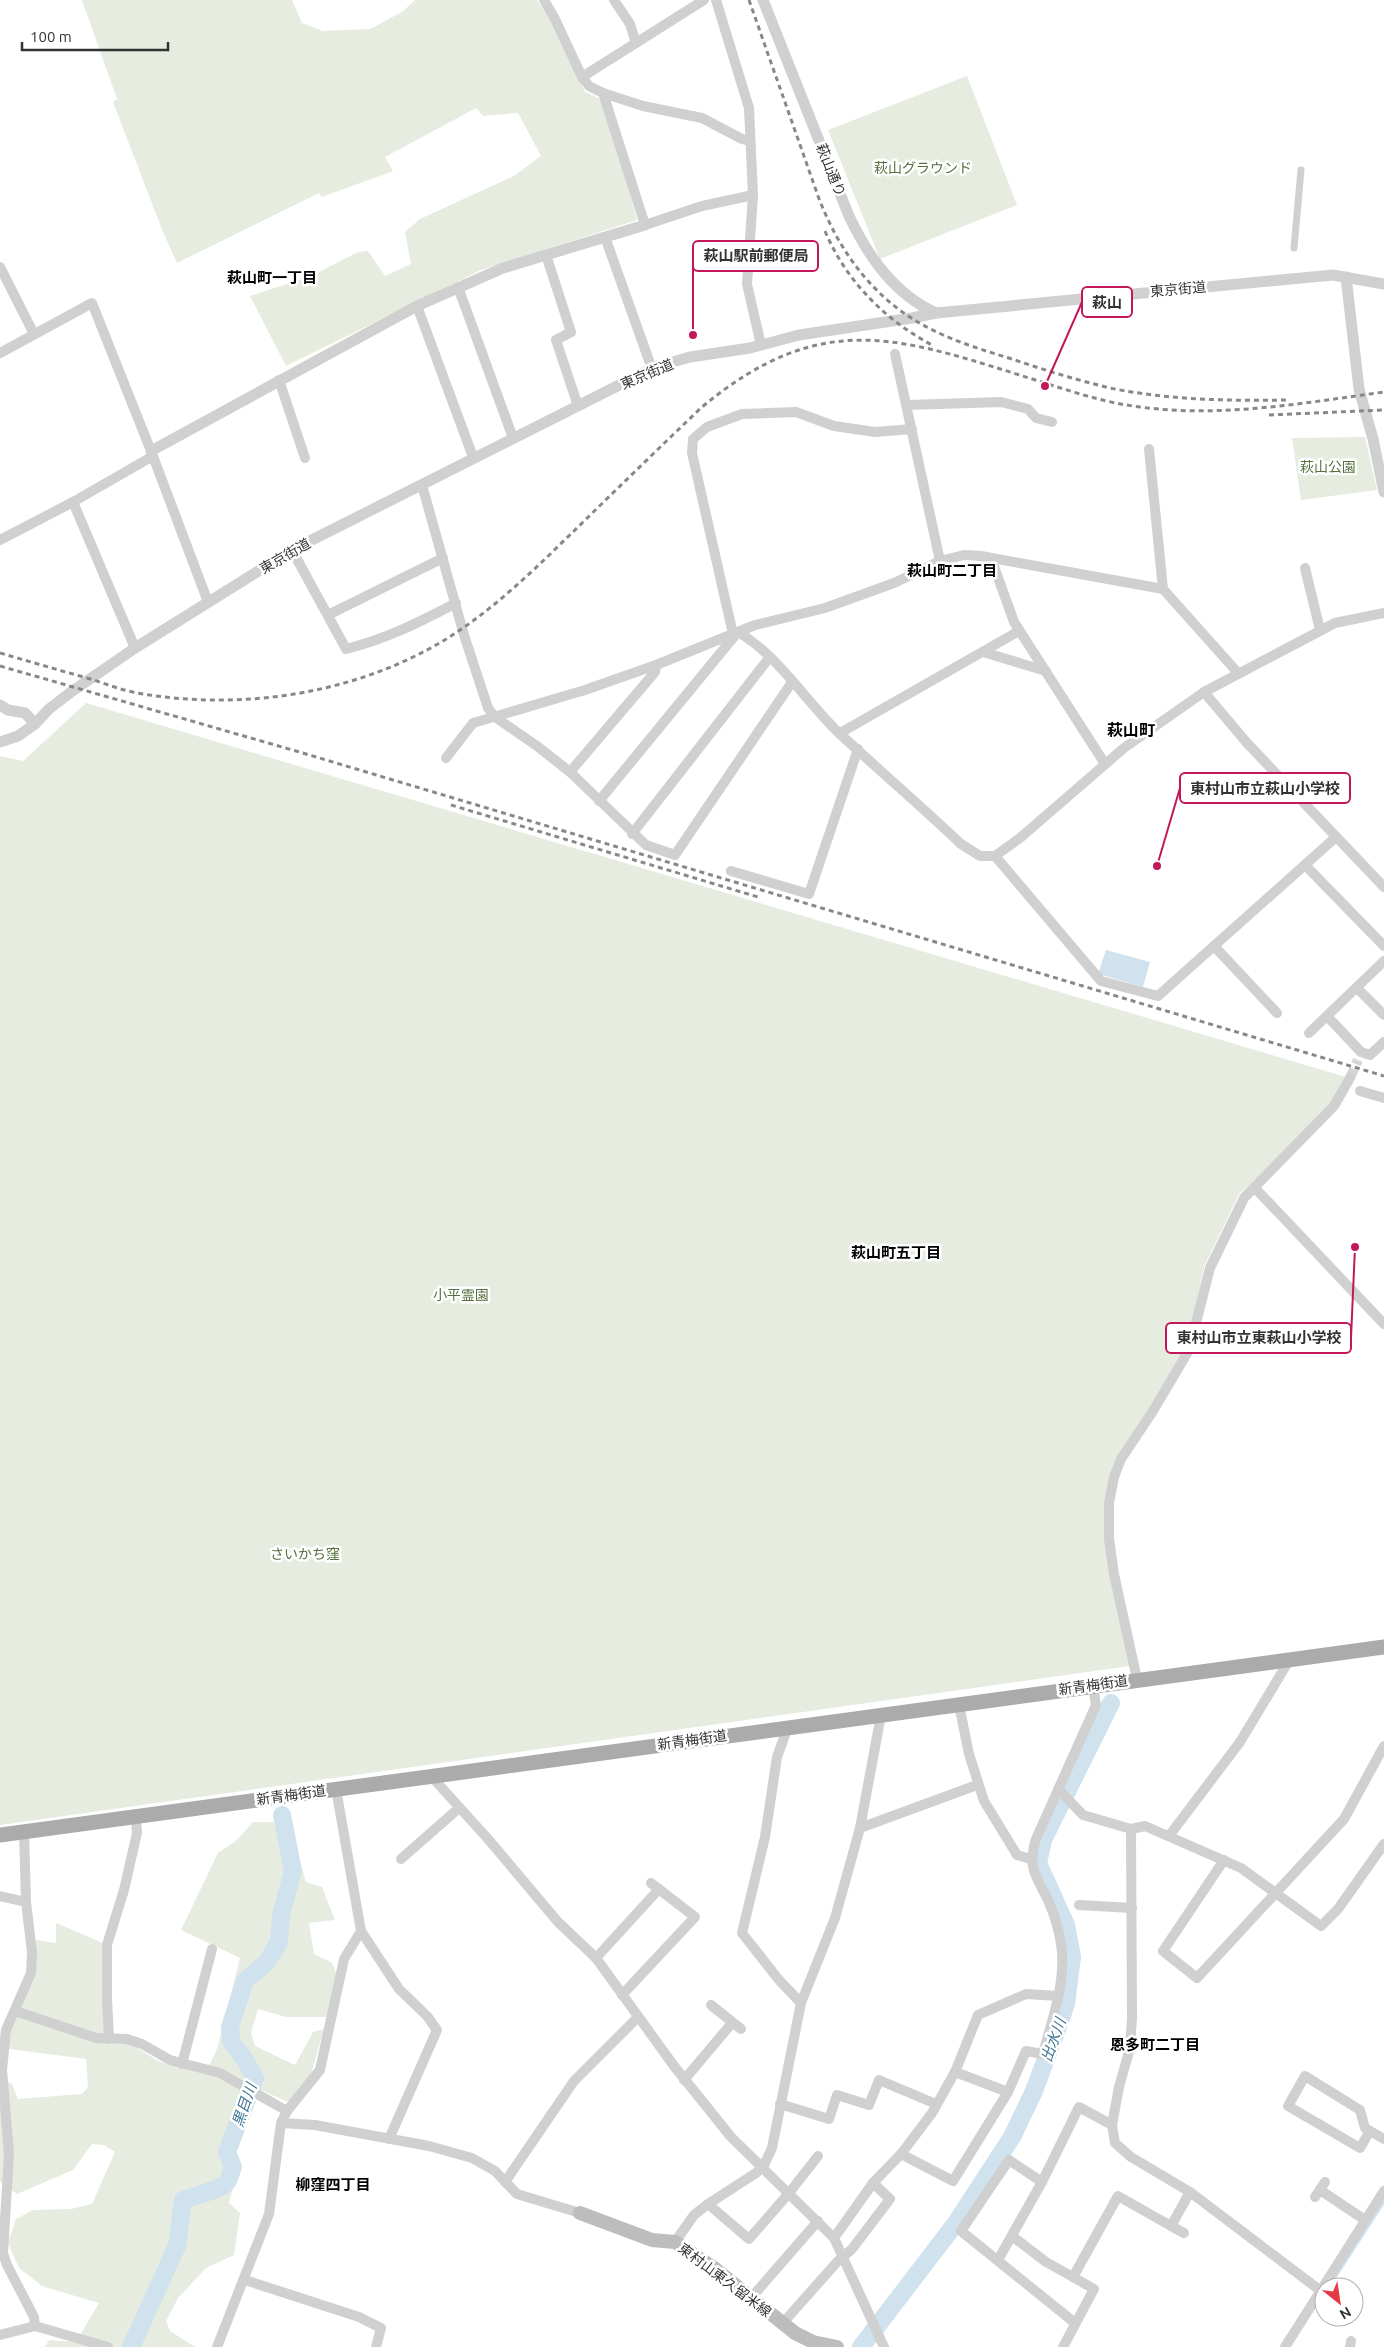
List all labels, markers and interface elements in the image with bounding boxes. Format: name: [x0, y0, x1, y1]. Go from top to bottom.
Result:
scale bar: [22, 20, 169, 52]
text: 100 m: [30, 28, 72, 45]
street label: 萩山通り: [813, 141, 849, 199]
park label: 萩山グラウンド: [874, 160, 972, 176]
callout: 萩山駅前郵便局: [693, 241, 818, 271]
text: 萩山駅前郵便局: [703, 247, 809, 264]
district label: 萩山町一丁目: [227, 269, 317, 286]
street label: 東京街道: [1149, 279, 1207, 299]
callout: 萩山: [1082, 287, 1132, 317]
text: 萩山: [1092, 294, 1122, 311]
street label: 東京街道: [618, 356, 676, 392]
park label: 萩山公園: [1300, 459, 1356, 475]
street label: 東京街道: [257, 535, 313, 577]
district label: 萩山町二丁目: [907, 562, 997, 579]
district label: 萩山町: [1107, 721, 1155, 739]
callout: 東村山市立萩山小学校: [1180, 773, 1350, 803]
text: 東村山市立萩山小学校: [1190, 780, 1340, 797]
district label: 萩山町五丁目: [851, 1244, 941, 1261]
park label: 小平霊園: [433, 1287, 489, 1303]
callout: 東村山市立東萩山小学校: [1166, 1323, 1351, 1353]
text: 東村山市立東萩山小学校: [1176, 1329, 1342, 1346]
park label: さいかち窪: [270, 1546, 340, 1562]
street label: 新青梅街道: [1057, 1672, 1129, 1698]
street label: 新青梅街道: [656, 1727, 728, 1753]
street label: 新青梅街道: [255, 1782, 327, 1808]
water label: 出水川: [1037, 2014, 1069, 2064]
district label: 恩多町二丁目: [1110, 2036, 1200, 2053]
water label: 黒目川: [229, 2079, 260, 2129]
district label: 柳窪四丁目: [295, 2176, 371, 2193]
street label: 東村山東久留米線: [675, 2240, 775, 2320]
north arrow: [1314, 2277, 1364, 2327]
text: N: [1337, 2304, 1354, 2323]

